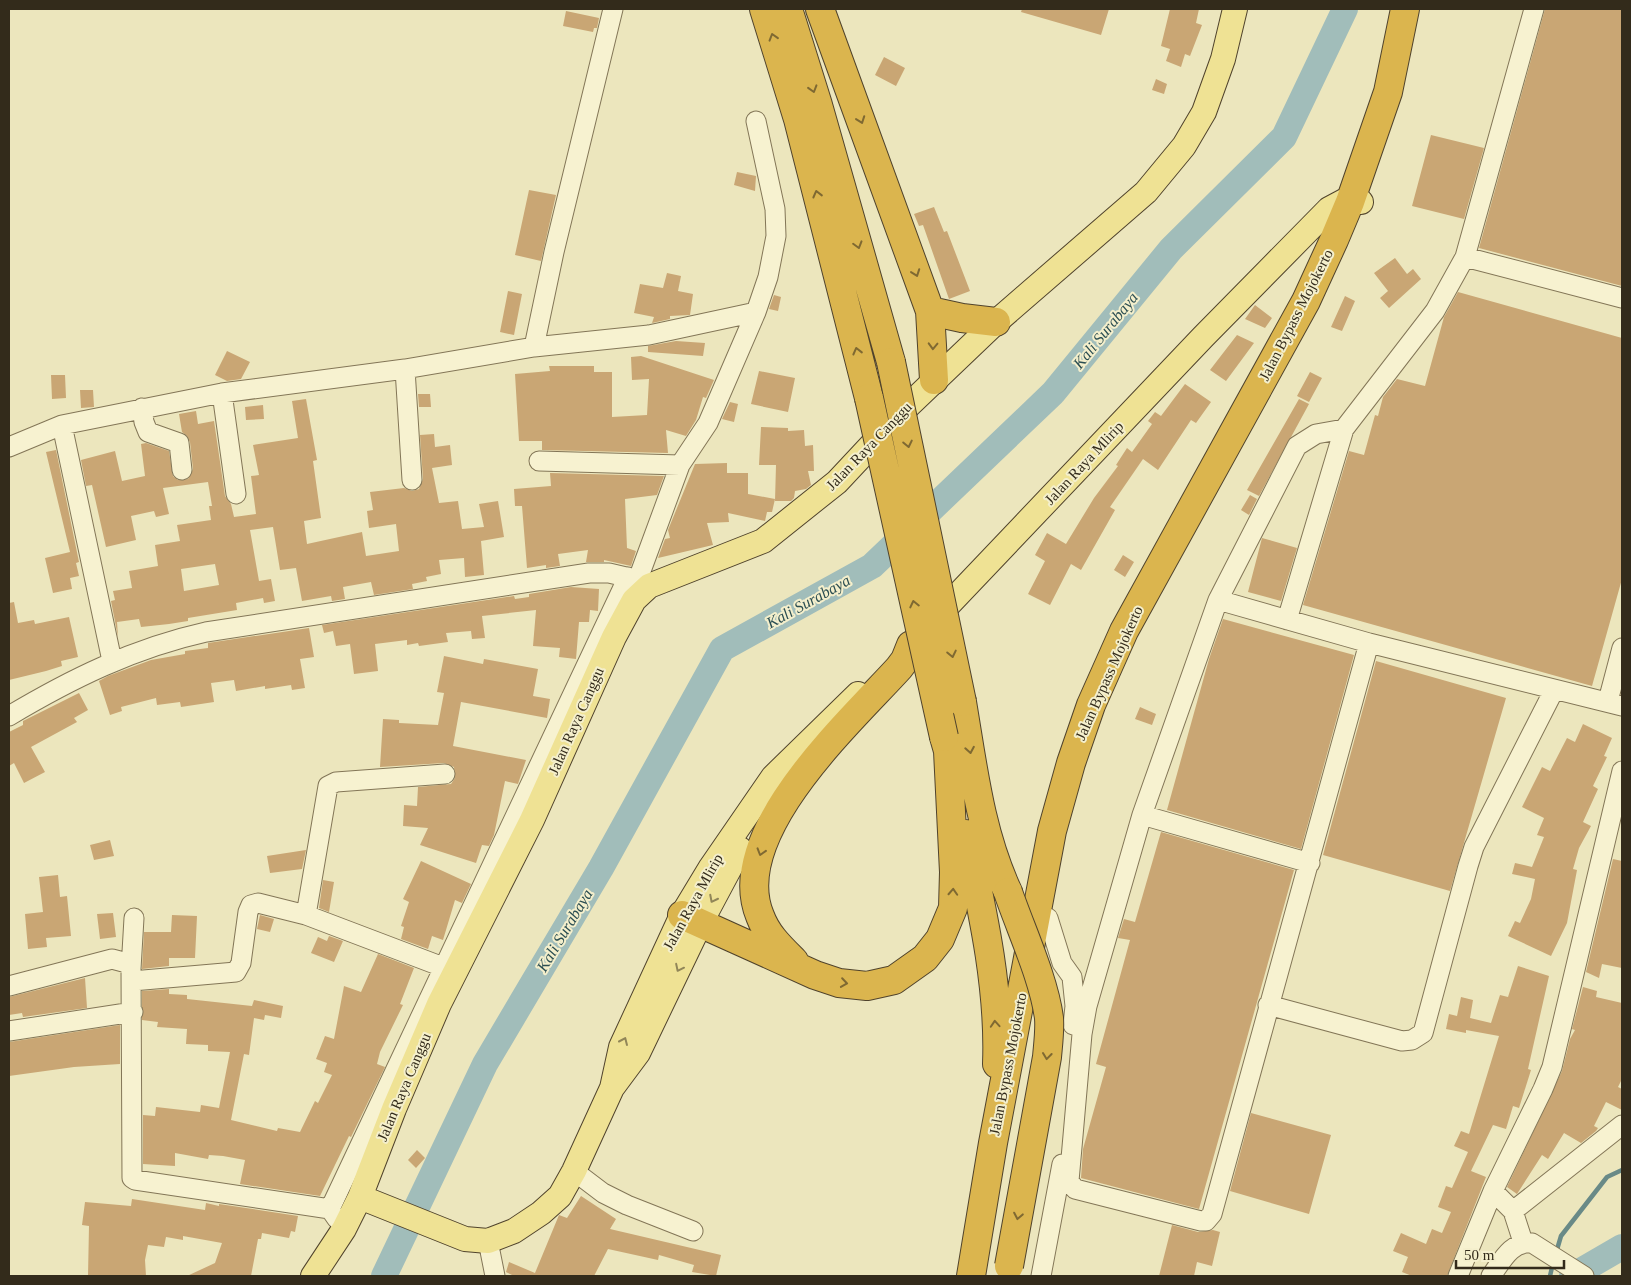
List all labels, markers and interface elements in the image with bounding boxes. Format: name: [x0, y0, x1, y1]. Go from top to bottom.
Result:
one-way arrow: [769, 34, 779, 42]
one-way arrow: [807, 84, 817, 92]
one-way arrow: [855, 116, 865, 124]
one-way arrow: [812, 189, 823, 198]
one-way arrow: [852, 240, 862, 248]
street label: Jalan Bypass Mojokerto: [1256, 247, 1336, 383]
one-way arrow: [910, 268, 921, 277]
water label: Kali Surabaya: [1069, 289, 1142, 373]
one-way arrow: [927, 342, 938, 350]
one-way arrow: [852, 347, 863, 356]
street label: Jalan Raya Canggu: [823, 398, 915, 493]
street label: Jalan Raya Mlirip: [1041, 418, 1127, 508]
one-way arrow: [902, 439, 913, 448]
water label: Kali Surabaya: [763, 571, 853, 633]
one-way arrow: [910, 599, 920, 608]
street label: Jalan Bypass Mojokerto: [1072, 604, 1146, 742]
one-way arrow: [946, 650, 957, 658]
street label: Jalan Raya Canggu: [545, 664, 607, 777]
one-way arrow: [965, 746, 975, 755]
one-way arrow: [756, 848, 766, 856]
street label: Jalan Raya Mlirip: [660, 851, 726, 953]
water label: Kali Surabaya: [533, 886, 596, 976]
one-way arrow: [948, 888, 959, 896]
one-way arrow: [709, 893, 719, 902]
one-way arrow: [675, 962, 685, 971]
one-way arrow: [841, 977, 849, 988]
street label: Jalan Bypass Mojokerto: [986, 991, 1030, 1137]
one-way arrow: [990, 1020, 1001, 1028]
street label: Jalan Raya Canggu: [374, 1030, 434, 1143]
one-way arrow: [618, 1037, 629, 1046]
one-way arrow: [1042, 1053, 1053, 1061]
one-way arrow: [1013, 1212, 1023, 1221]
scale bar: [1456, 1238, 1564, 1270]
text: 50 m: [1464, 1247, 1495, 1263]

